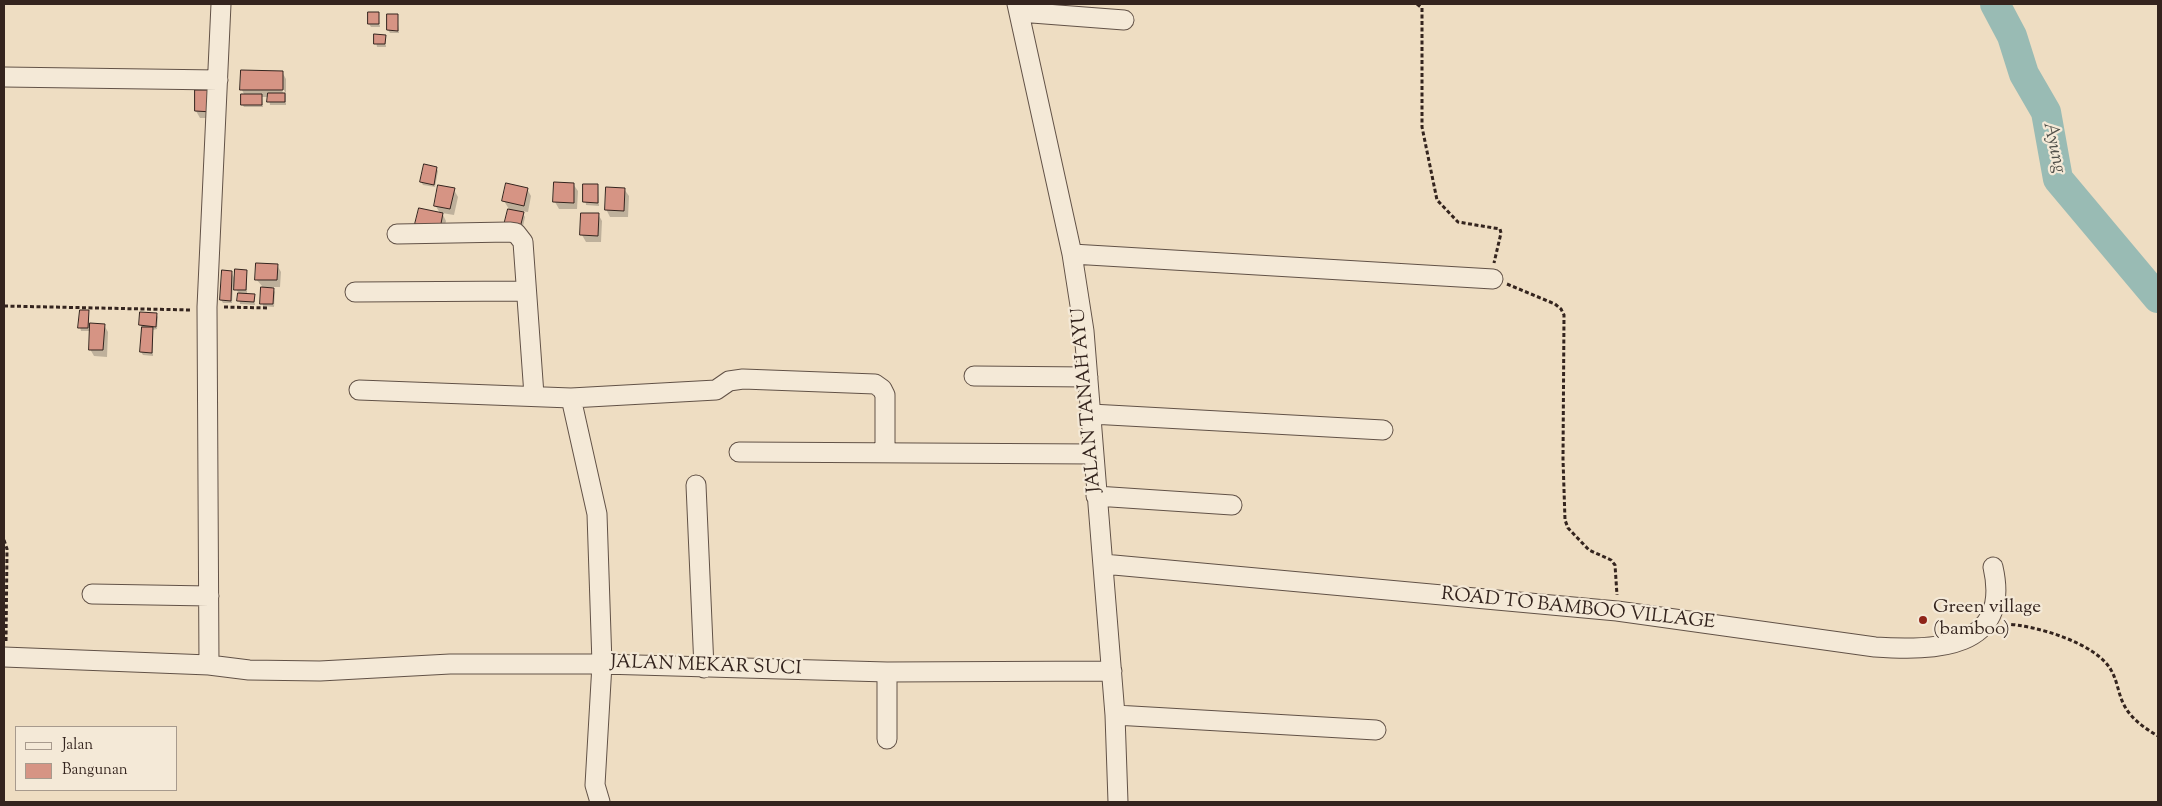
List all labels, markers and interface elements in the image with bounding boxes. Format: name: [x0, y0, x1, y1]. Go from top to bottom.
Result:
water label: Ayung: [2036, 120, 2070, 176]
street label: JALAN TANAH AYU: [1069, 307, 1107, 493]
street label: ROAD TO BAMBOO VILLAGE: [1440, 584, 1716, 636]
place label: Green village (bamboo): [1933, 598, 2041, 642]
marker: Green village (bamboo): [1917, 614, 1929, 626]
street label: JALAN MEKAR SUCI: [610, 652, 802, 682]
legend: [15, 726, 178, 791]
text: Jalan: [62, 735, 93, 756]
text: Bangunan: [62, 760, 128, 781]

